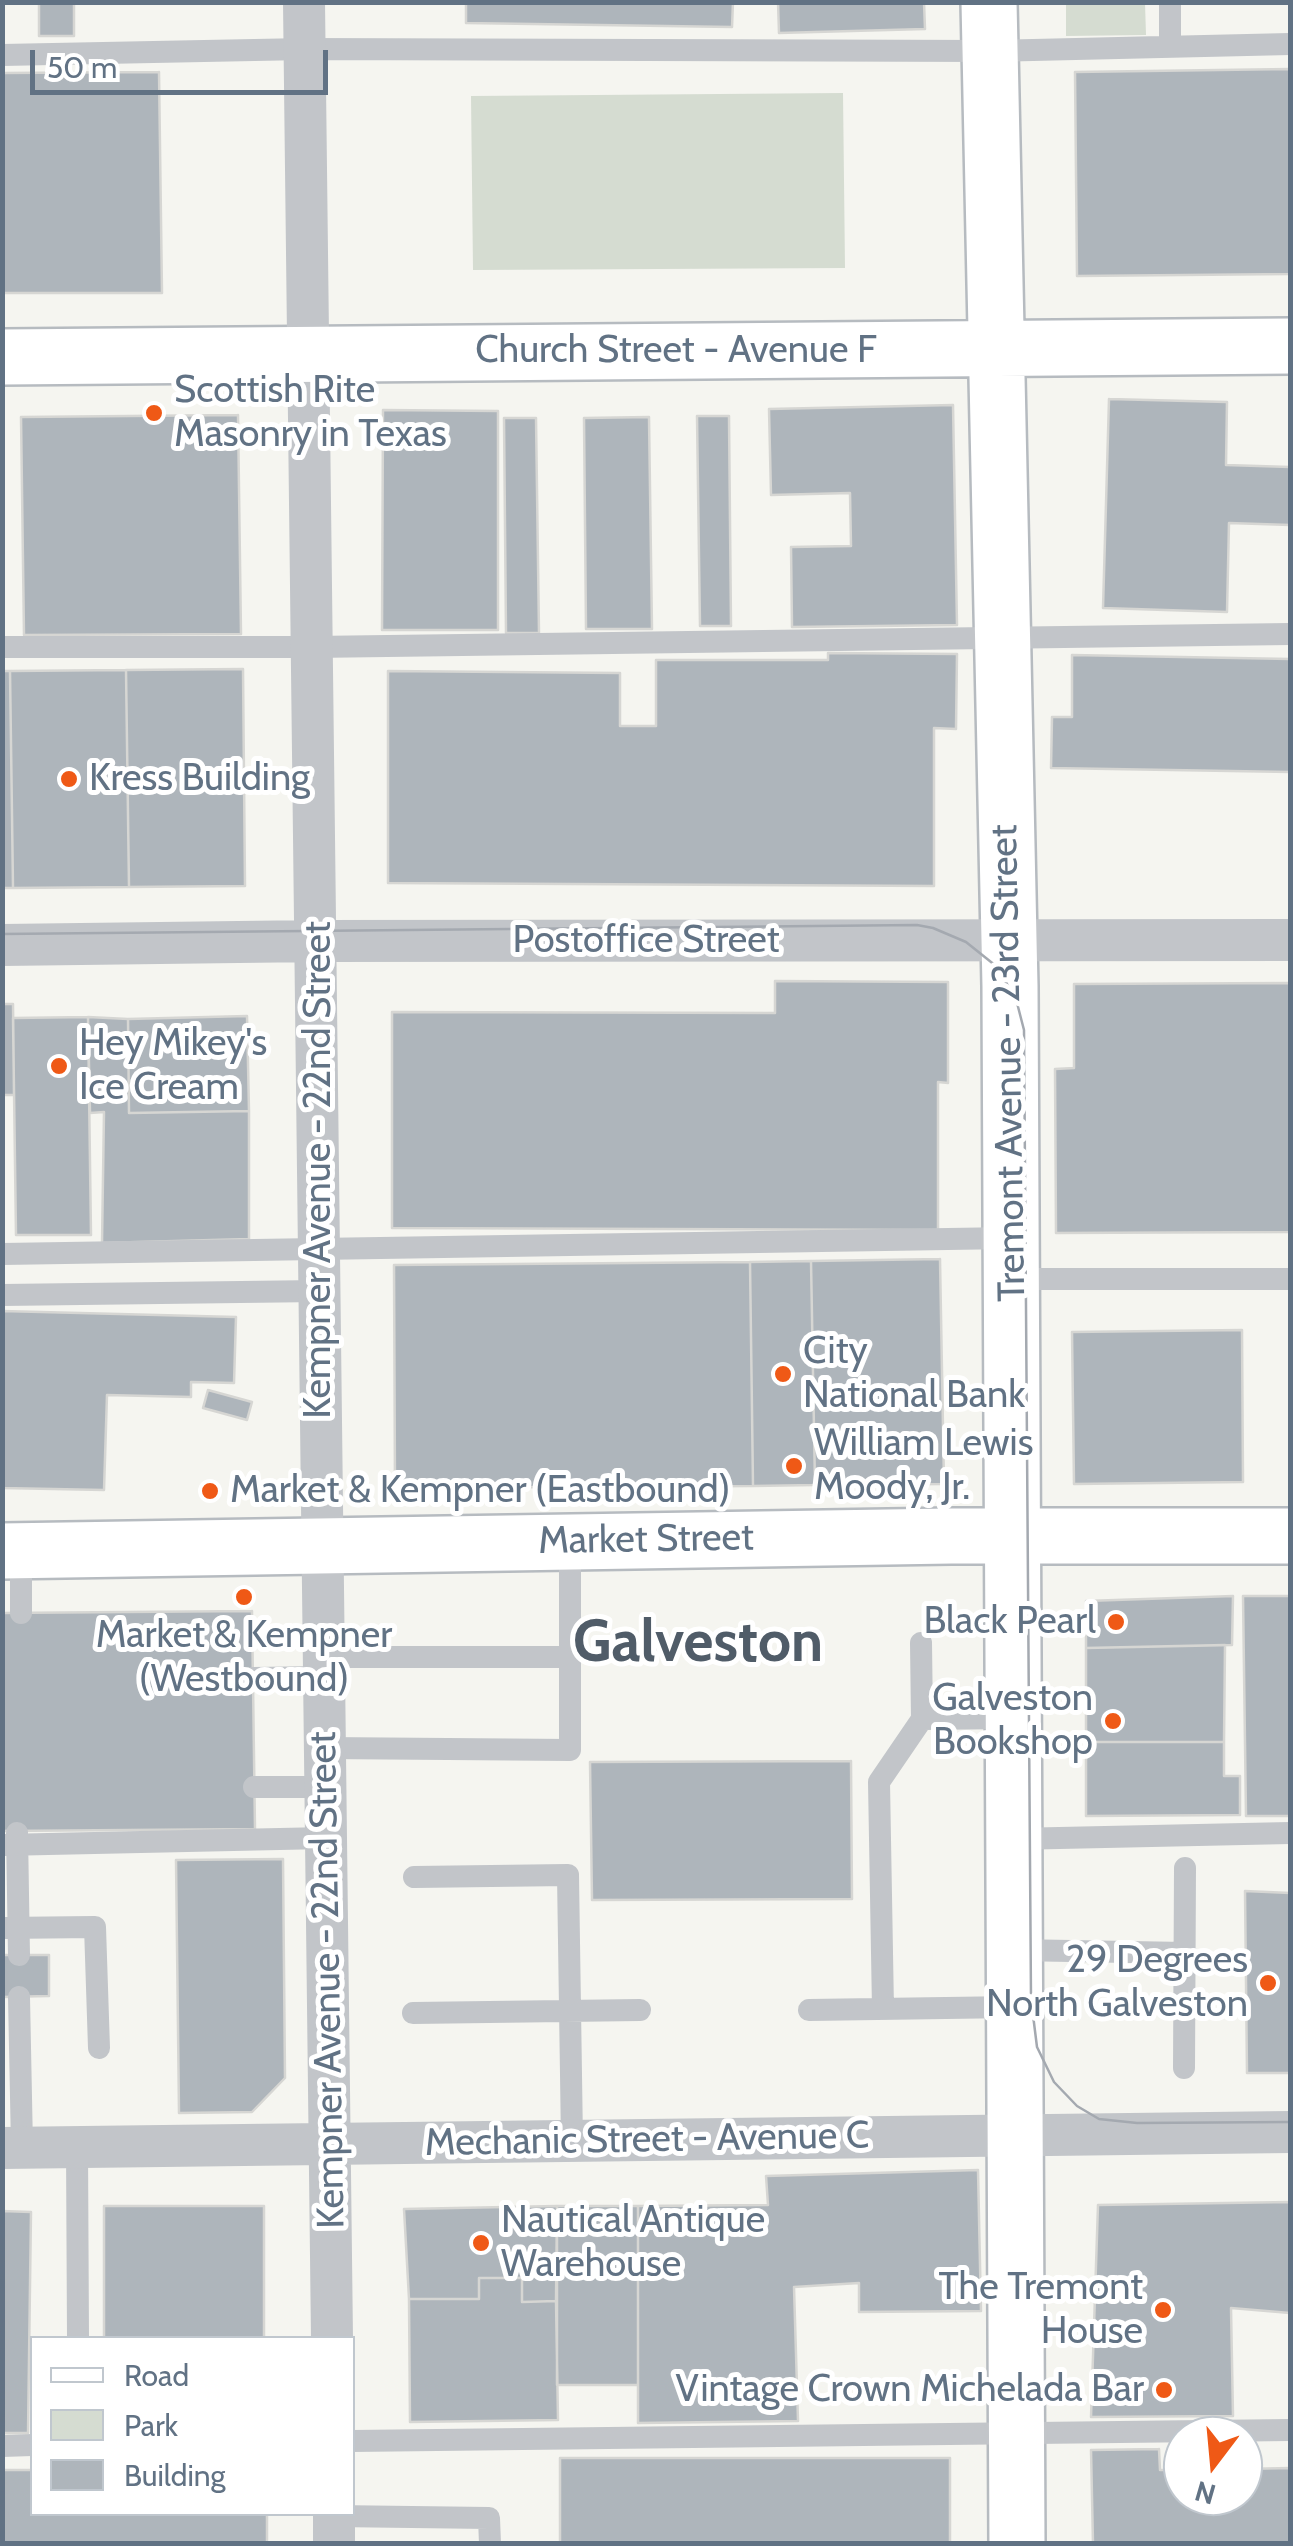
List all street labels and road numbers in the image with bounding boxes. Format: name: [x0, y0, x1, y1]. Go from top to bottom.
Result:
street label: Church Street - Avenue F: [475, 328, 877, 374]
street label: Tremont Avenue - 23rd Street: [982, 824, 1036, 1302]
street label: Postoffice Street: [512, 918, 780, 964]
street label: Kempner Avenue - 22nd Street: [296, 921, 342, 1419]
street label: Market Street: [538, 1515, 754, 1565]
street label: Kempner Avenue - 22nd Street: [301, 1731, 355, 2229]
street label: Mechanic Street - Avenue C: [424, 2113, 870, 2167]

